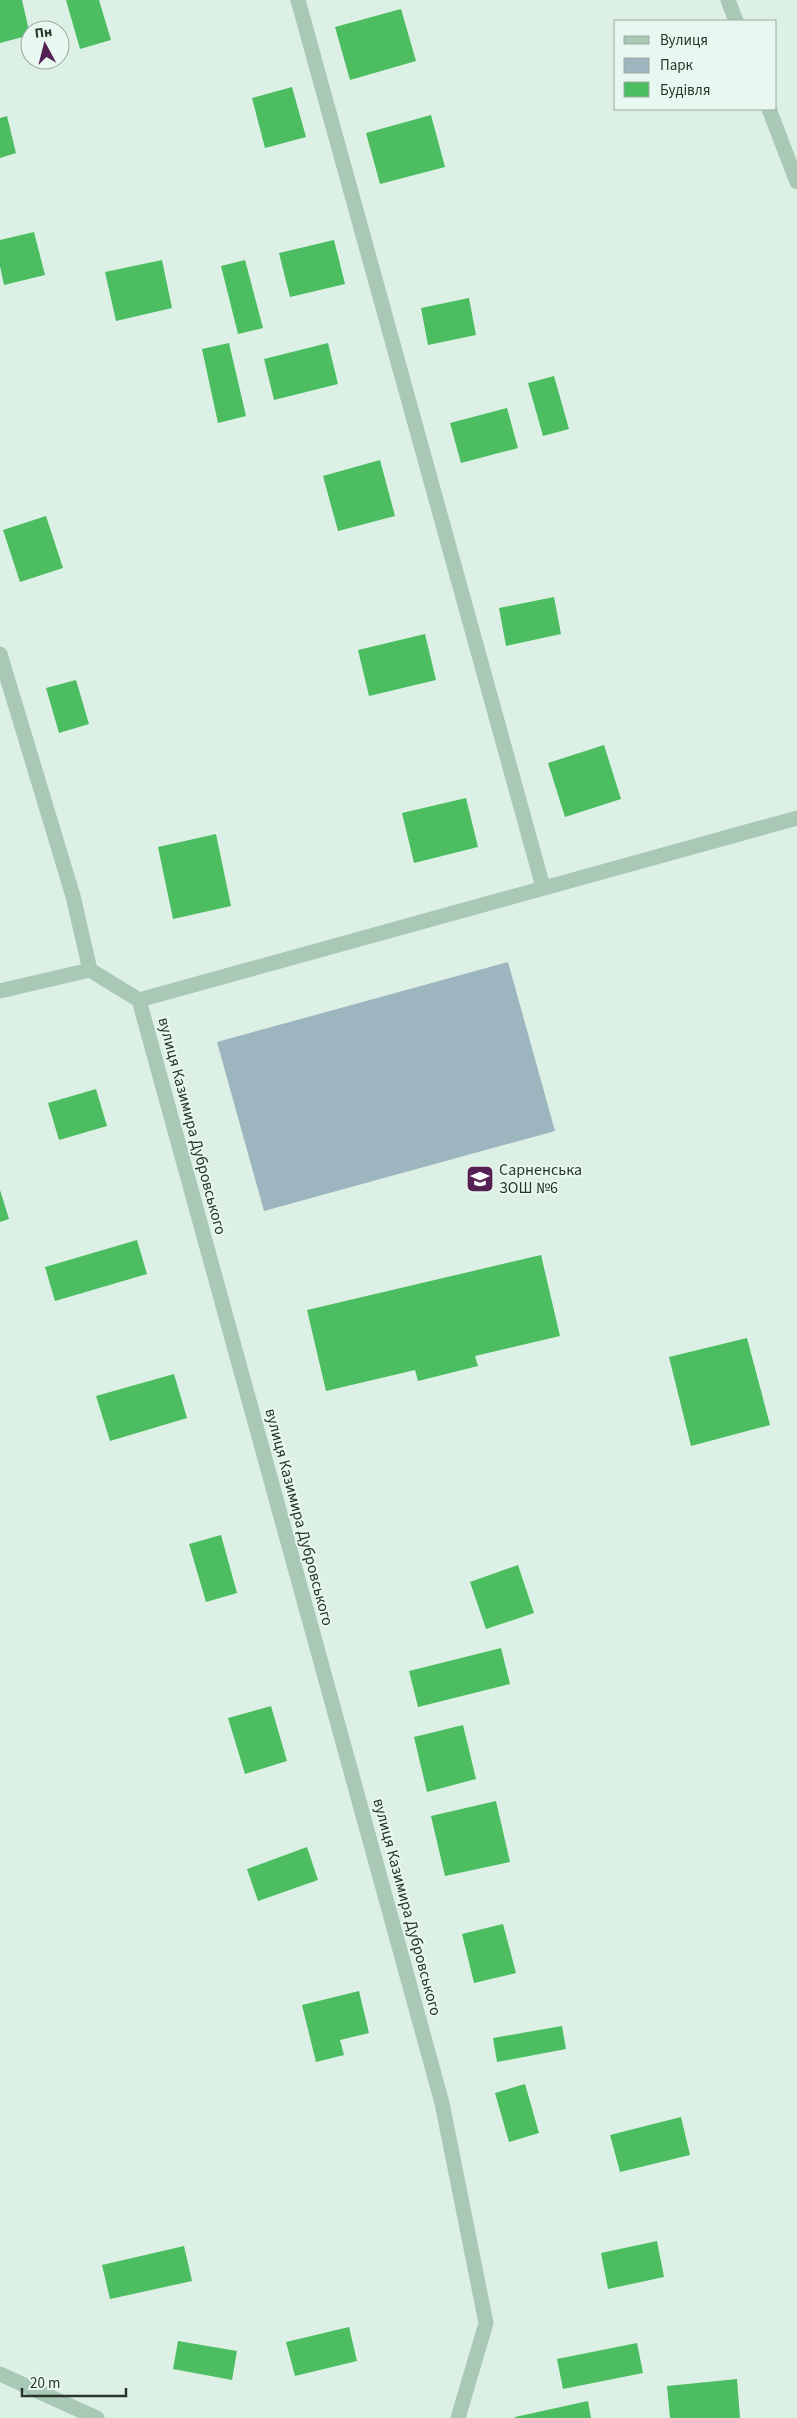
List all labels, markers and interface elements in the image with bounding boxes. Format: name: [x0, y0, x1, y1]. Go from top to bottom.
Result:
north arrow: [20, 20, 70, 70]
legend: [614, 20, 777, 110]
text: Пн: [34, 22, 53, 44]
text: Вулиця: [660, 30, 708, 51]
text: Парк: [660, 55, 694, 76]
text: Будівля: [660, 80, 710, 101]
street label: вулиця Казимира Дубровського: [152, 1015, 232, 1237]
place label: Сарненська ЗОШ №6: [499, 1159, 582, 1199]
school or university icon: Сарненська ЗОШ №6: [465, 1164, 495, 1194]
street label: вулиця Казимира Дубровського: [259, 1406, 339, 1628]
street label: вулиця Казимира Дубровського: [367, 1796, 447, 2018]
scale bar: [22, 2366, 126, 2398]
text: 20 m: [30, 2373, 60, 2394]

